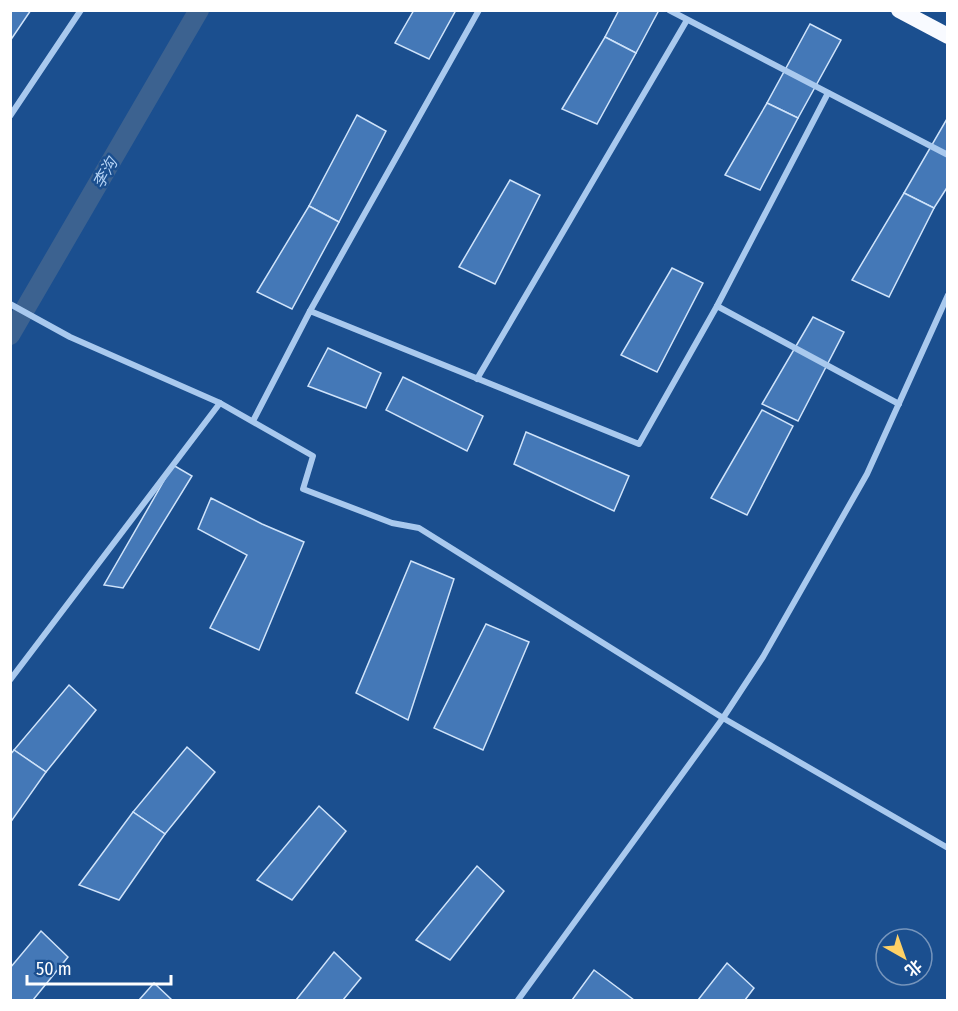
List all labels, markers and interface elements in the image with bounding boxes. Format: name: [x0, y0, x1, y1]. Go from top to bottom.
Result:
water label: 李沟: [89, 153, 122, 192]
north arrow: [874, 927, 934, 987]
scale bar: [27, 948, 171, 986]
text: 北: [901, 956, 926, 981]
text: 50 m: [36, 958, 72, 980]

